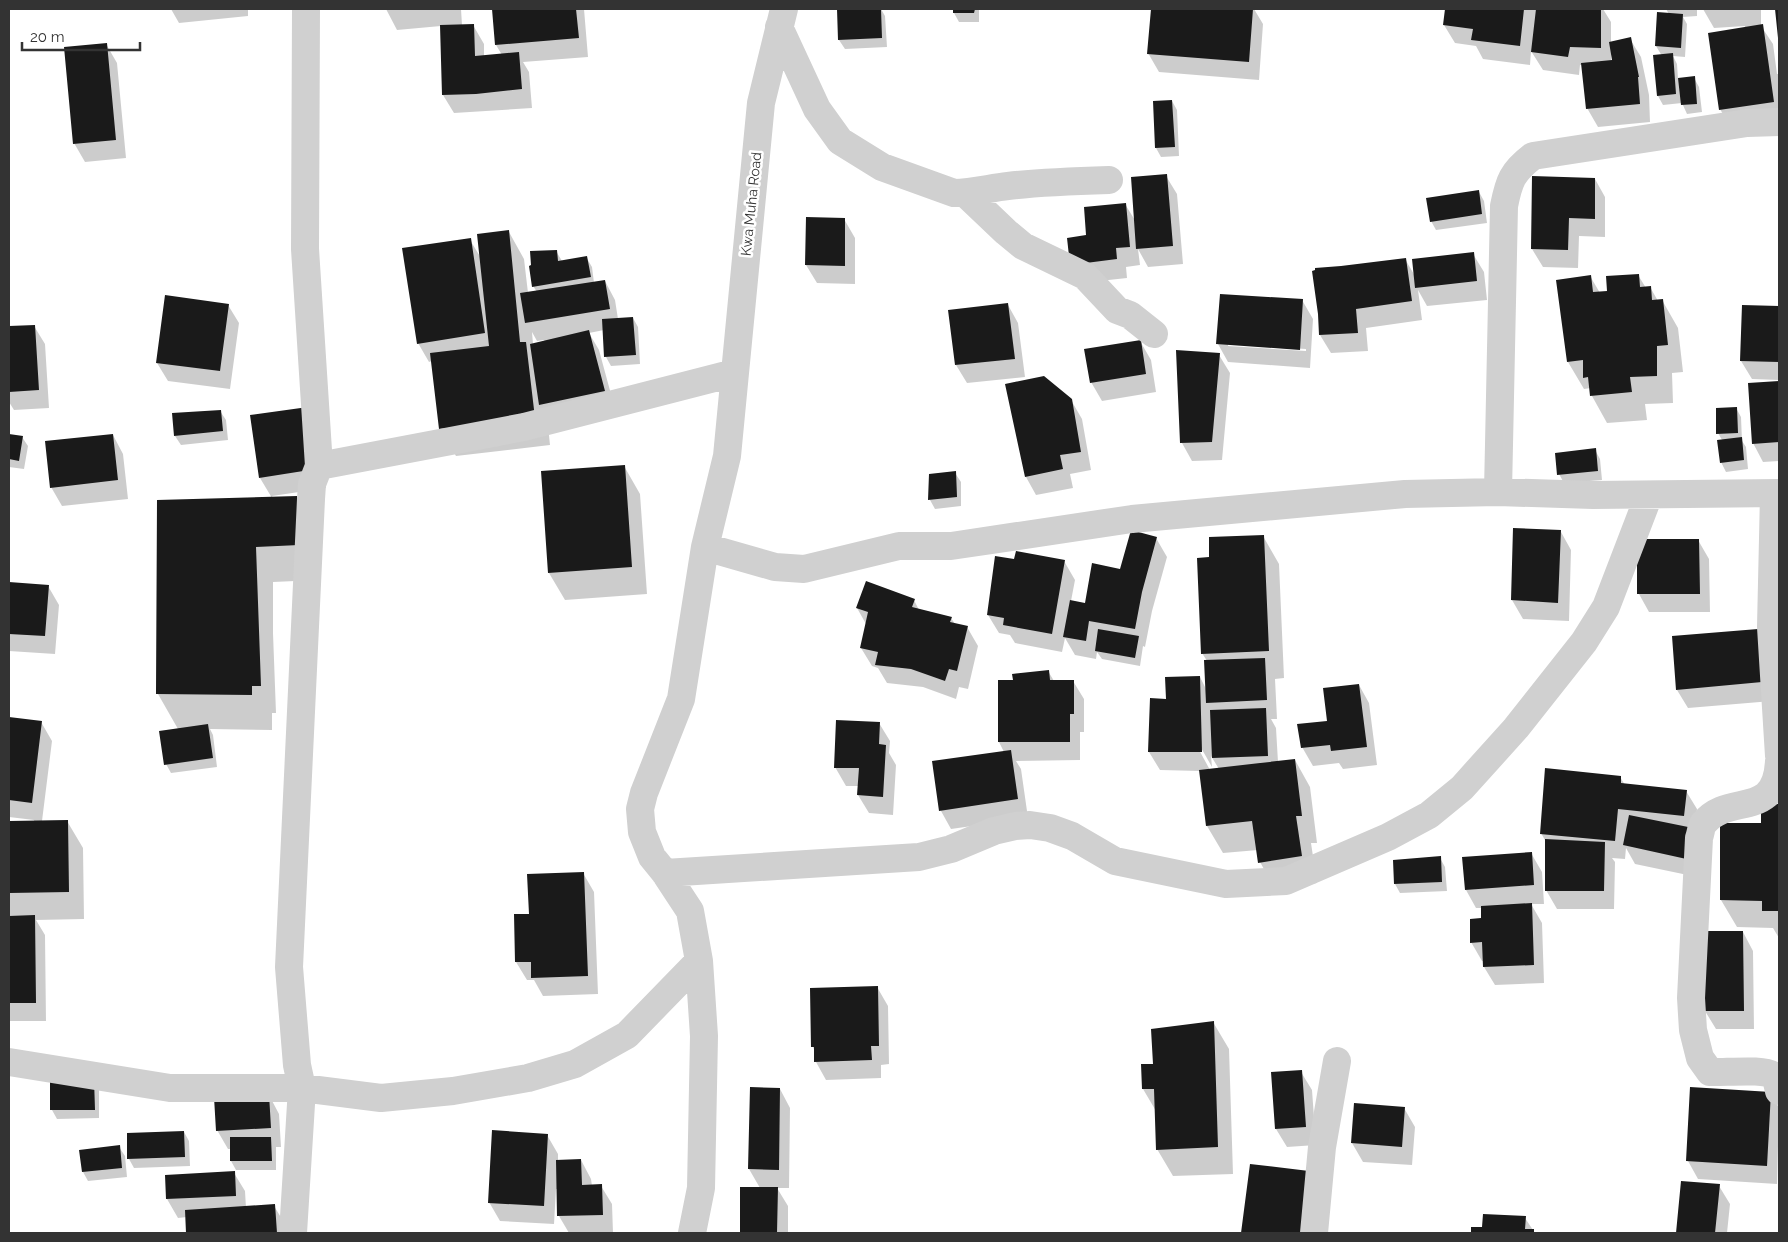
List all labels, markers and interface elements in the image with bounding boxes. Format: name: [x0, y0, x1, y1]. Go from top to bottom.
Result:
scale bar: [22, 20, 140, 52]
text: 20 m: [30, 28, 65, 46]
street label: Kwa Muha Road: [738, 151, 764, 257]

